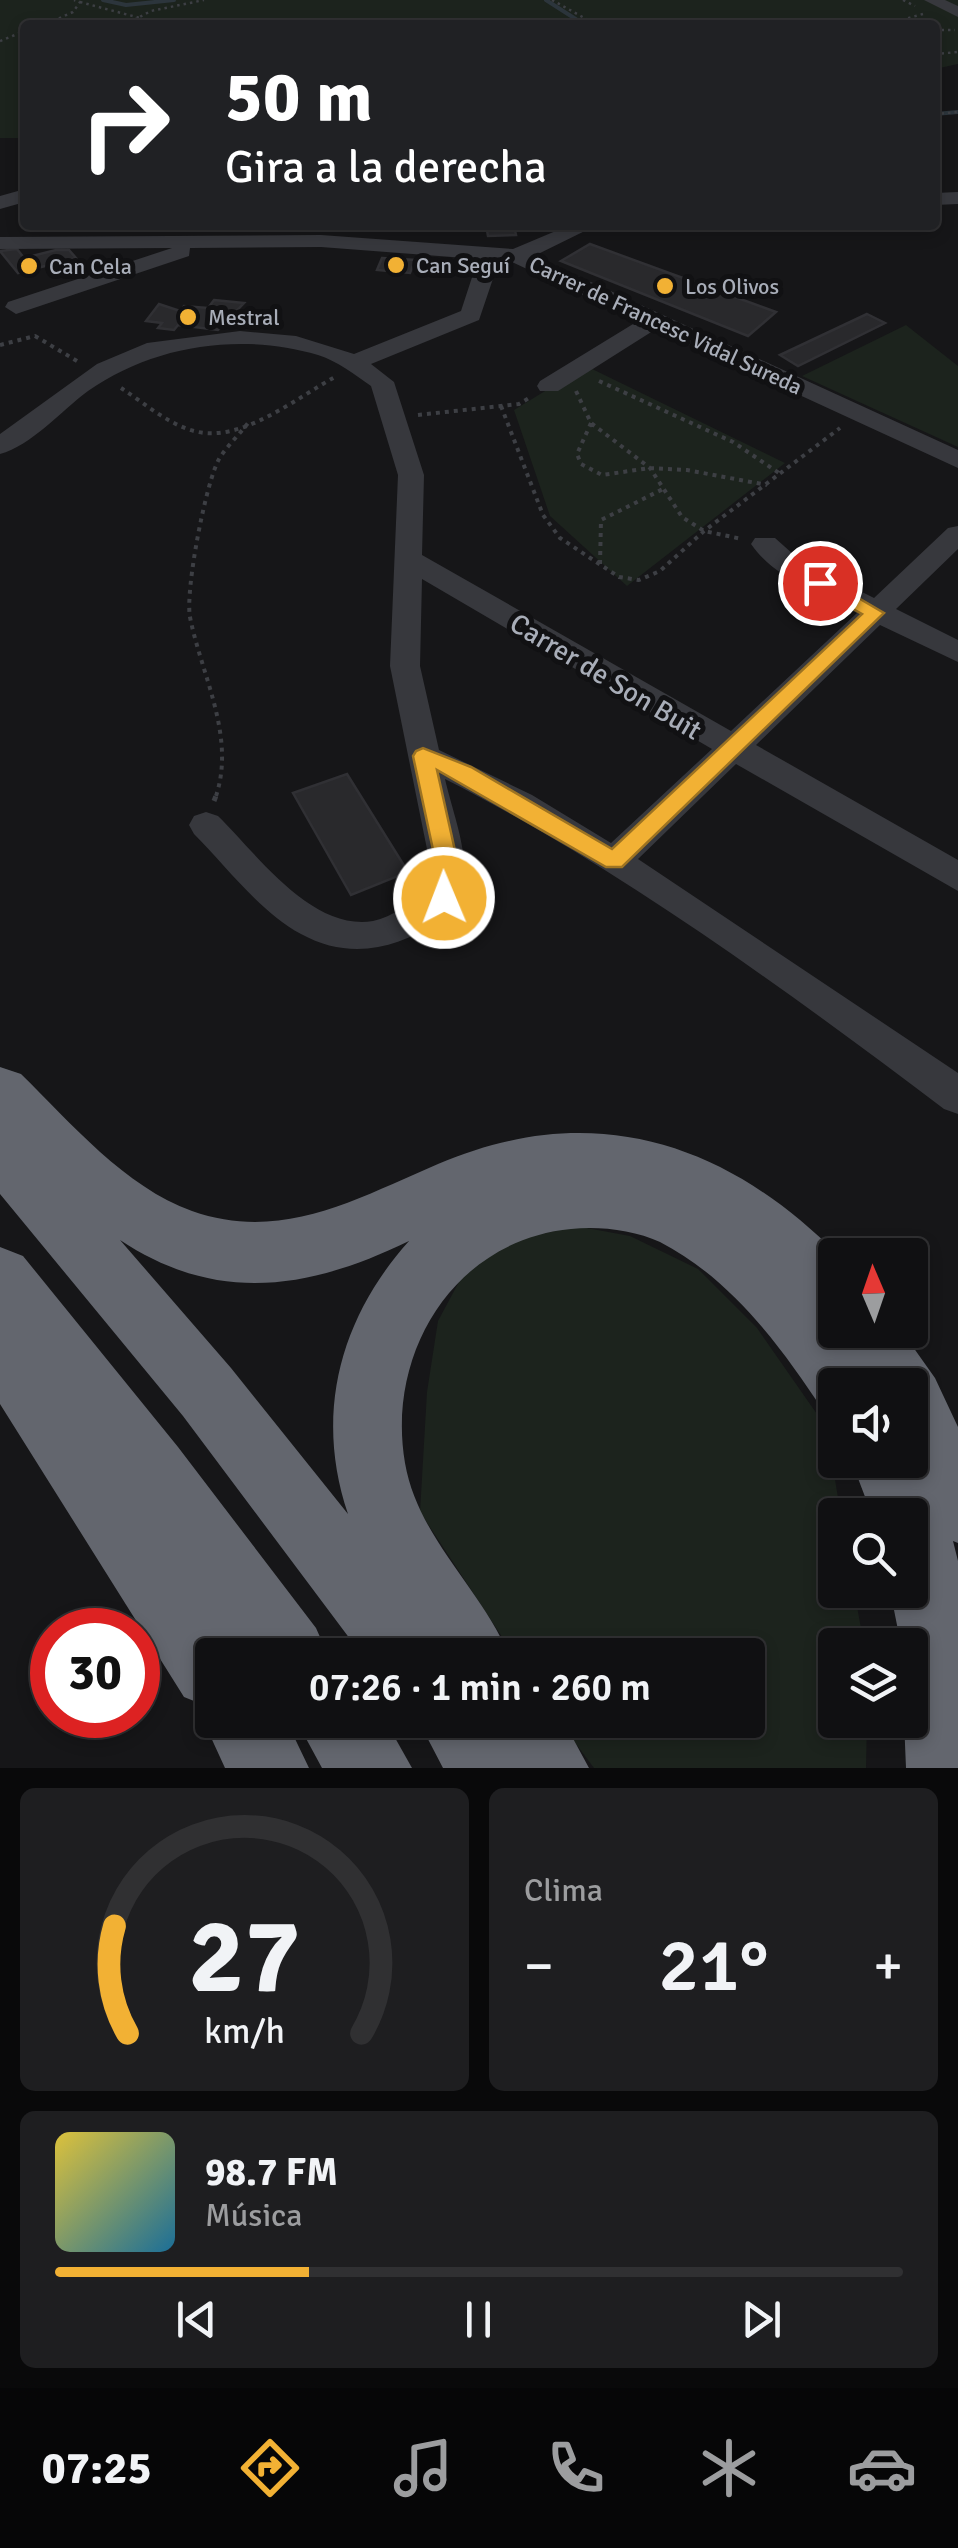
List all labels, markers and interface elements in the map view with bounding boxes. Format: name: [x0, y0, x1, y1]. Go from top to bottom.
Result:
text: 50 m: [225, 54, 373, 140]
icon: right: [60, 60, 190, 190]
text: Gira a la derecha: [225, 140, 547, 195]
street label: Carrer de Francesc Vidal Sureda: [525, 250, 807, 401]
place label: Can Seguí: [416, 252, 510, 279]
place label: Can Cela: [49, 253, 132, 280]
marker: Can Seguí: [385, 254, 407, 276]
marker: Can Cela: [18, 255, 40, 277]
place label: Los Olivos: [685, 273, 779, 300]
marker: Los Olivos: [654, 275, 676, 297]
place label: Mestral: [208, 304, 280, 331]
marker: Mestral: [177, 306, 199, 328]
pin: [778, 541, 863, 626]
icon: arrive: [793, 556, 848, 611]
street label: Carrer de Son Buit: [504, 606, 708, 748]
position arrow: [392, 846, 496, 950]
north arrow: [818, 1238, 928, 1348]
map controls: [818, 1238, 928, 1738]
button: sound: [818, 1368, 928, 1478]
button: search: [818, 1498, 928, 1608]
speed limit sign: 30: [30, 1608, 160, 1738]
button: layers: [818, 1628, 928, 1738]
text: 07:26 · 1 min · 260 m: [309, 1664, 651, 1711]
text: Clima: [524, 1871, 603, 1910]
text: 27: [188, 1893, 301, 2021]
text: 21°: [659, 1919, 768, 2012]
text: −: [524, 1932, 554, 2000]
text: +: [873, 1932, 903, 2000]
text: km/h: [204, 2009, 285, 2053]
text: 98.7 FM: [205, 2149, 338, 2196]
text: Música: [205, 2196, 302, 2235]
icon: previous: [169, 2292, 224, 2347]
icon: pause: [451, 2292, 506, 2347]
icon: next: [734, 2292, 789, 2347]
icon: directions: [235, 2433, 305, 2503]
icon: music: [388, 2433, 458, 2503]
icon: phone: [541, 2433, 611, 2503]
icon: climate: [694, 2433, 764, 2503]
icon: car: [847, 2433, 917, 2503]
text: 07:25: [41, 2441, 152, 2496]

